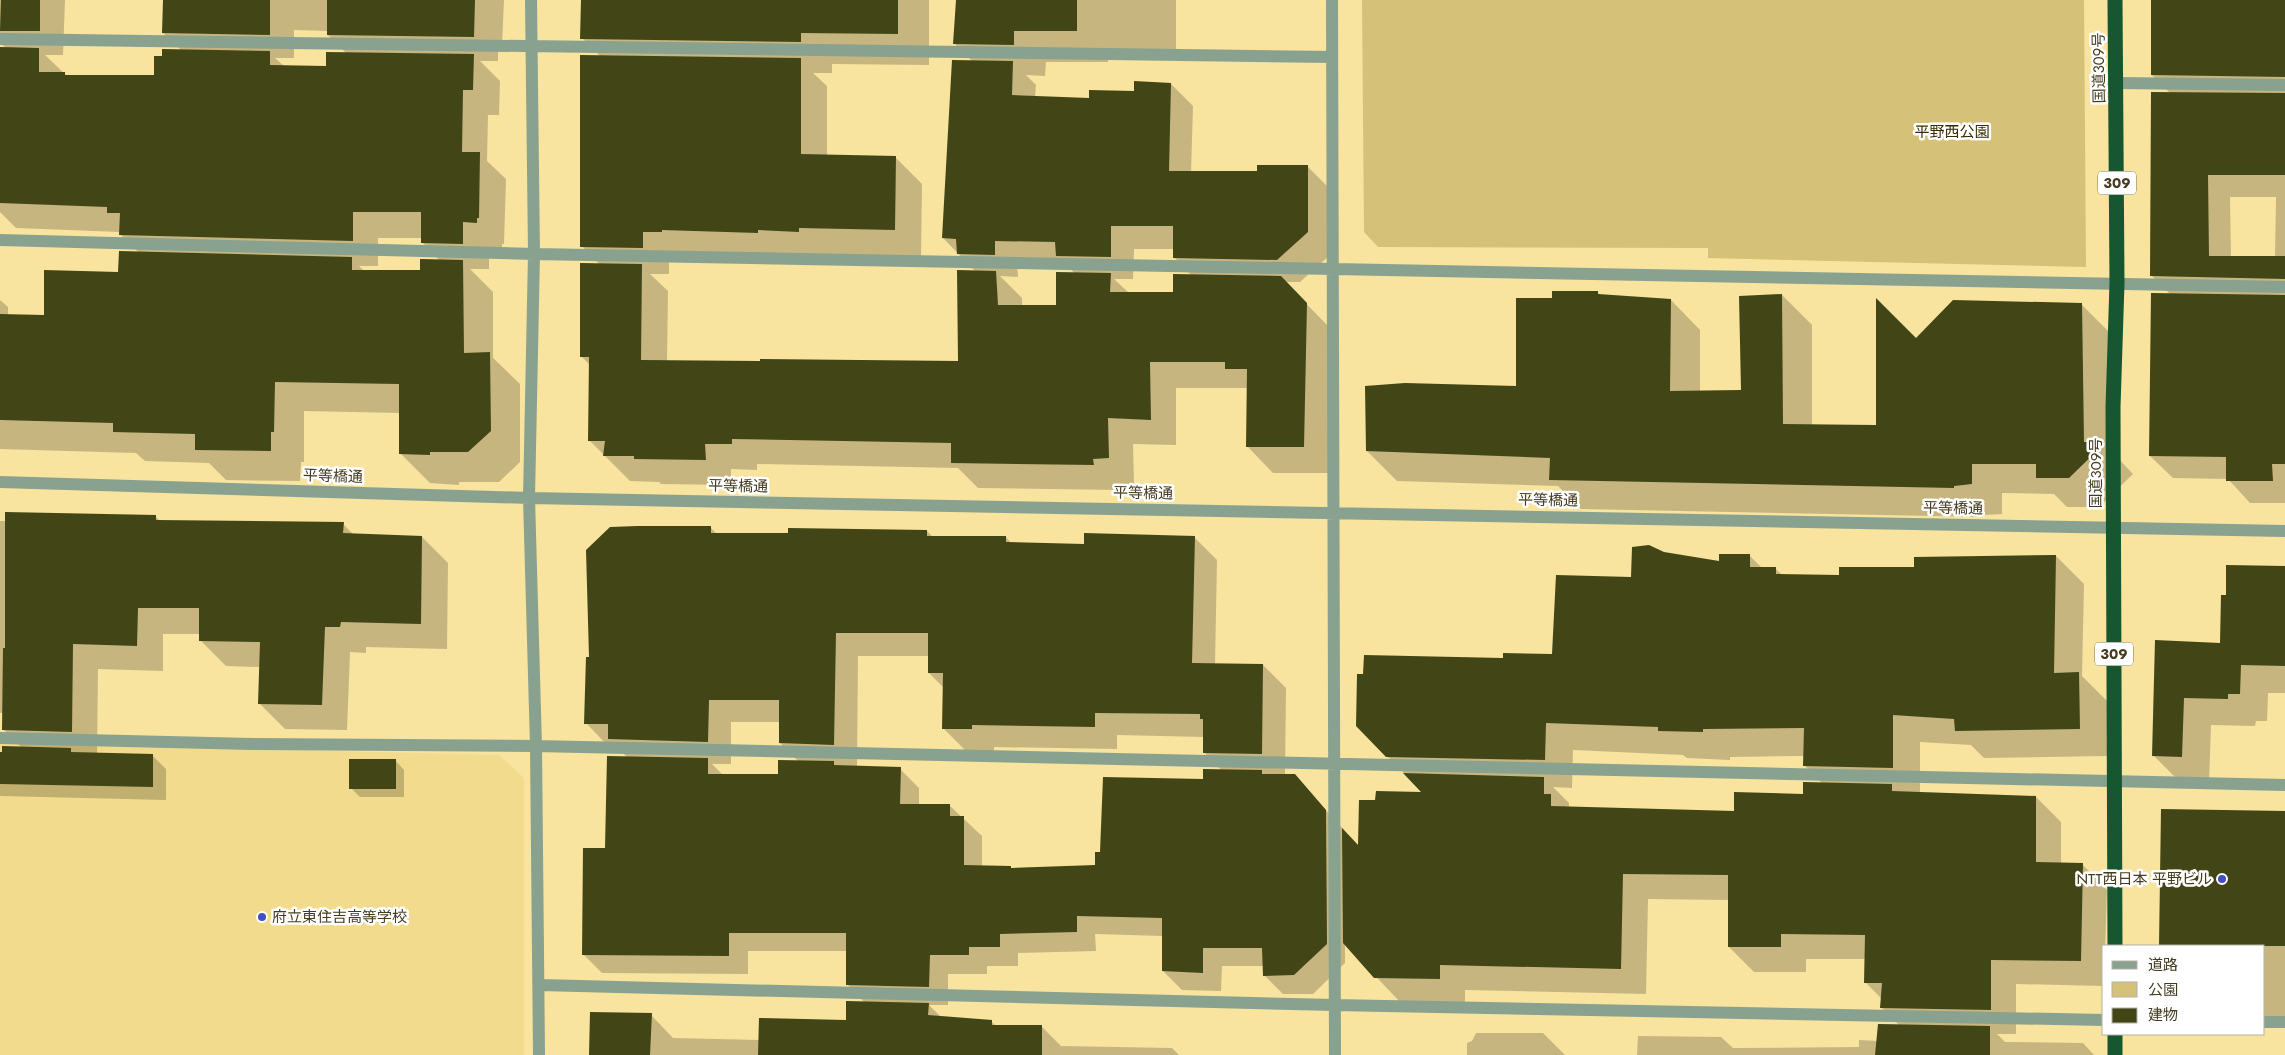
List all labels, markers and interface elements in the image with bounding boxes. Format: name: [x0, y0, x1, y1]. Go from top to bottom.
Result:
street label: 国道309号: [2087, 32, 2111, 104]
park label: 平野西公園: [1914, 121, 1990, 143]
road number: 309: [2098, 172, 2136, 194]
street label: 国道309号: [2085, 438, 2107, 508]
street label: 平等橋通: [303, 464, 363, 488]
street label: 平等橋通: [708, 474, 768, 498]
street label: 平等橋通: [1113, 481, 1173, 505]
street label: 平等橋通: [1518, 488, 1578, 512]
street label: 平等橋通: [1923, 496, 1983, 520]
road number: 309: [2095, 642, 2133, 666]
place label: NTT西日本 平野ビル: [2076, 868, 2212, 890]
marker: NTT西日本 平野ビル: [2216, 873, 2228, 885]
place label: 府立東住吉高等学校: [272, 906, 407, 928]
marker: 府立東住吉高等学校: [256, 911, 268, 923]
legend: [2102, 945, 2265, 1035]
text: 道路: [2148, 954, 2178, 976]
text: 公園: [2148, 979, 2178, 1001]
text: 建物: [2148, 1004, 2178, 1026]

